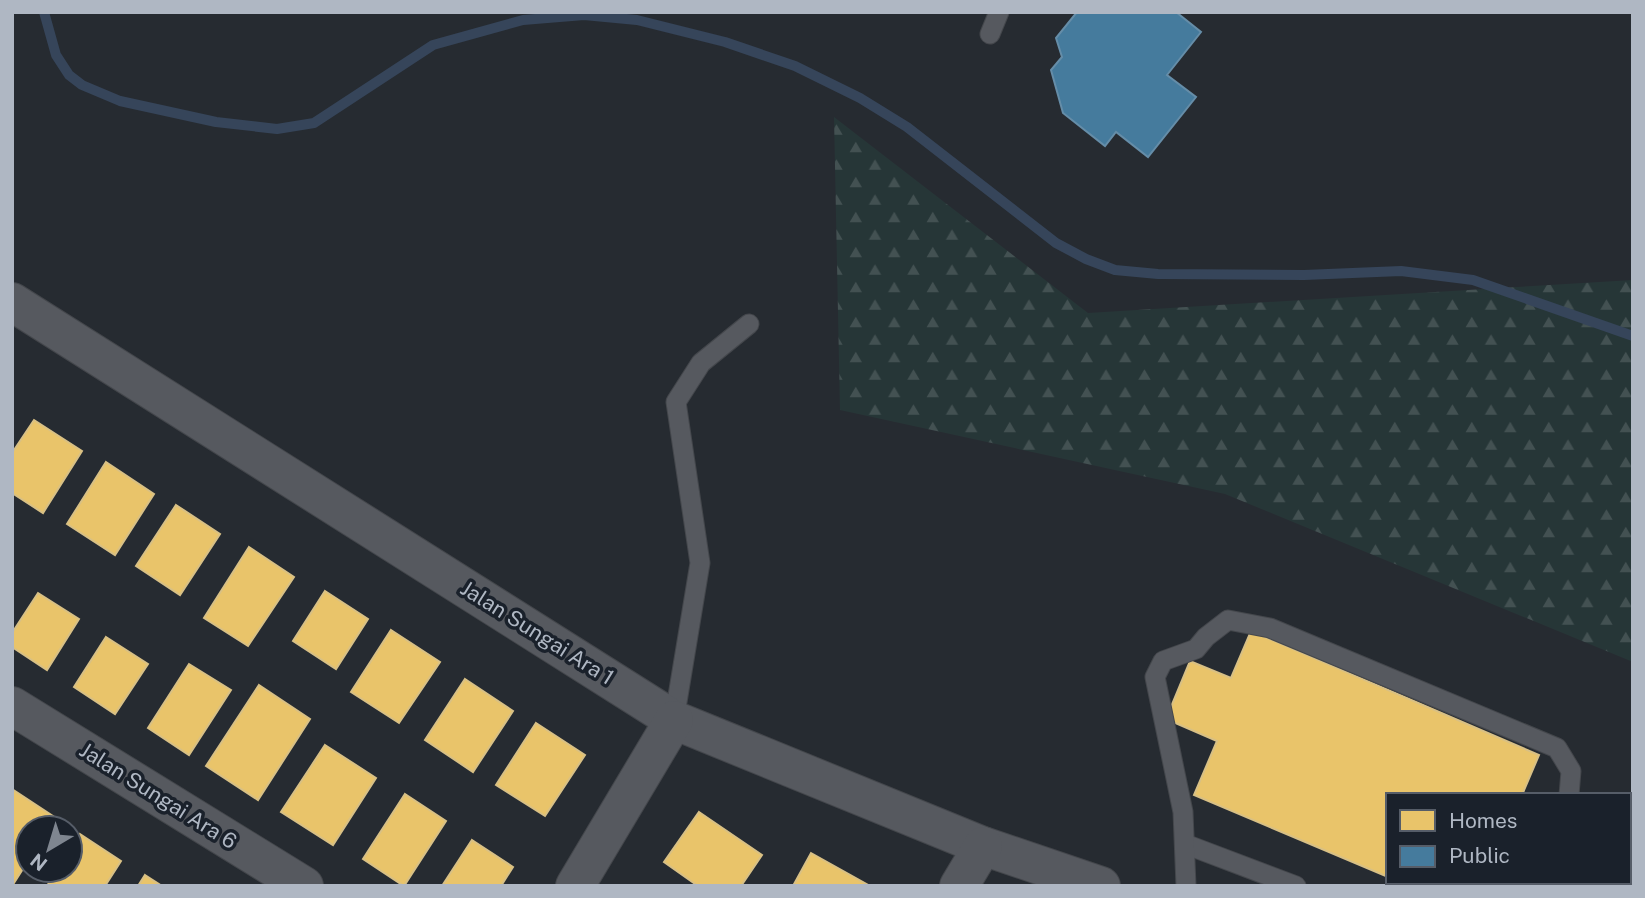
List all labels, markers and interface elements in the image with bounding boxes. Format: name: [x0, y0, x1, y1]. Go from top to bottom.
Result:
street label: Jalan Sungai Ara 1: [456, 575, 619, 690]
street label: Jalan Sungai Ara 6: [75, 737, 241, 854]
legend: [1386, 793, 1631, 884]
text: Homes: [1449, 808, 1517, 833]
north arrow: [14, 814, 84, 884]
text: Public: [1449, 843, 1510, 868]
text: N: [26, 849, 51, 876]

